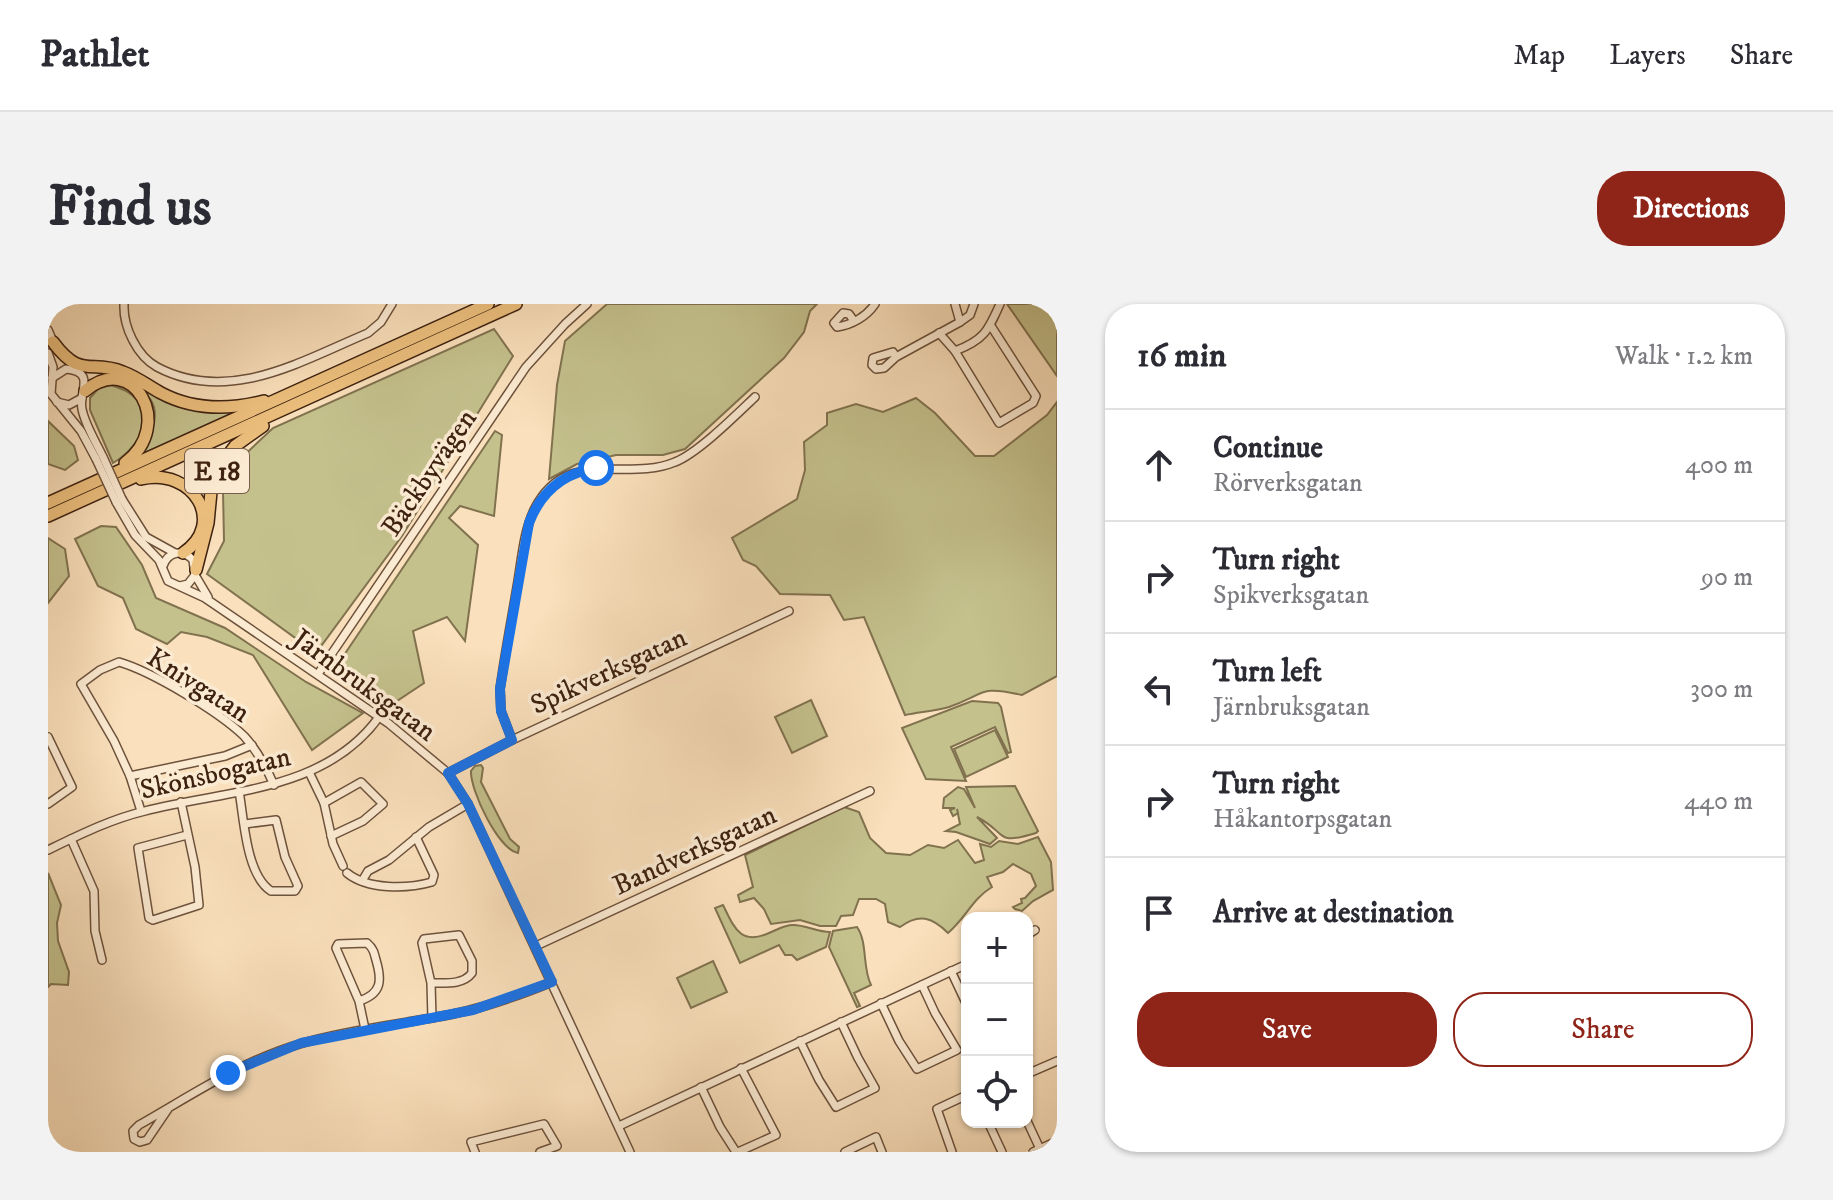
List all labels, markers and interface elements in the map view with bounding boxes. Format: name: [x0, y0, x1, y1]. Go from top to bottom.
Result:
text: Pathlet: [40, 31, 150, 79]
text: Map: [1514, 38, 1565, 73]
text: Layers: [1609, 38, 1686, 73]
text: Share: [1730, 38, 1793, 73]
button: Directions: [1597, 171, 1785, 246]
text: Find us: [48, 173, 212, 243]
text: 16 min: [1137, 335, 1226, 377]
text: Walk · 1.2 km: [1615, 340, 1753, 373]
street label: Bäckbyvägen: [374, 402, 485, 543]
text: Continue: [1213, 430, 1323, 467]
icon: ahead: [1137, 443, 1181, 487]
road number: E 18: [185, 449, 249, 493]
text: 400 m: [1685, 449, 1753, 482]
route start: [578, 450, 614, 486]
text: Rörverksgatan: [1213, 467, 1363, 500]
text: Turn right: [1213, 542, 1340, 579]
icon: right: [1137, 555, 1181, 599]
text: 90 m: [1701, 561, 1753, 594]
text: Spikverksgatan: [1213, 579, 1369, 612]
street label: Järnbruksgatan: [283, 620, 443, 749]
street label: Spikverksgatan: [525, 620, 693, 723]
street label: Knivgatan: [140, 640, 256, 731]
text: Turn left: [1213, 654, 1322, 691]
icon: left: [1137, 667, 1181, 711]
text: 300 m: [1690, 673, 1753, 706]
text: Järnbruksgatan: [1213, 691, 1370, 724]
street label: Skönsbogatan: [137, 739, 294, 808]
text: Turn right: [1213, 766, 1340, 803]
icon: right: [1137, 779, 1181, 823]
text: 440 m: [1684, 785, 1753, 818]
street label: Bandverksgatan: [607, 797, 782, 903]
text: Håkantorpsgatan: [1213, 803, 1392, 836]
icon: arrive: [1137, 891, 1181, 935]
text: Arrive at destination: [1213, 895, 1454, 932]
map controls: [961, 912, 1033, 1128]
button: +: [961, 912, 1033, 984]
button: −: [961, 984, 1033, 1056]
button: Save: [1137, 992, 1437, 1067]
button: Share: [1453, 992, 1753, 1067]
route end: [210, 1055, 246, 1091]
button: locate: [961, 1056, 1033, 1128]

